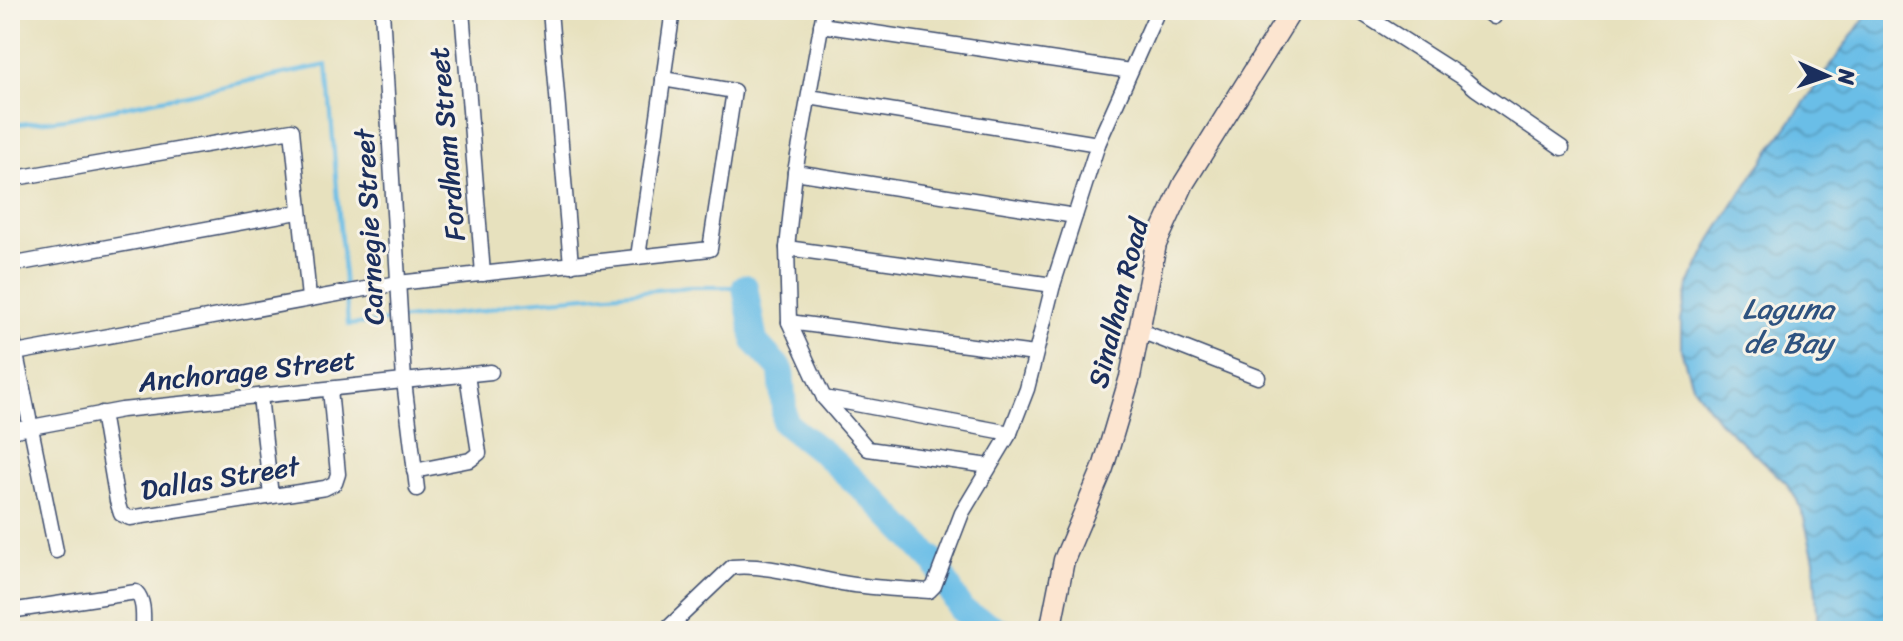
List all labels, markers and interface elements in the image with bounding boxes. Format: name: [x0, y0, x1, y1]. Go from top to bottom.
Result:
north arrow: [1787, 36, 1867, 116]
street label: Fordham Street: [414, 45, 480, 243]
text: N: [1827, 67, 1866, 86]
street label: Carnegie Street: [339, 126, 399, 326]
street label: Sinalhan Road: [1073, 211, 1163, 393]
water label: Laguna de Bay: [1742, 282, 1837, 370]
street label: Anchorage Street: [135, 335, 358, 407]
street label: Dallas Street: [137, 441, 305, 515]

